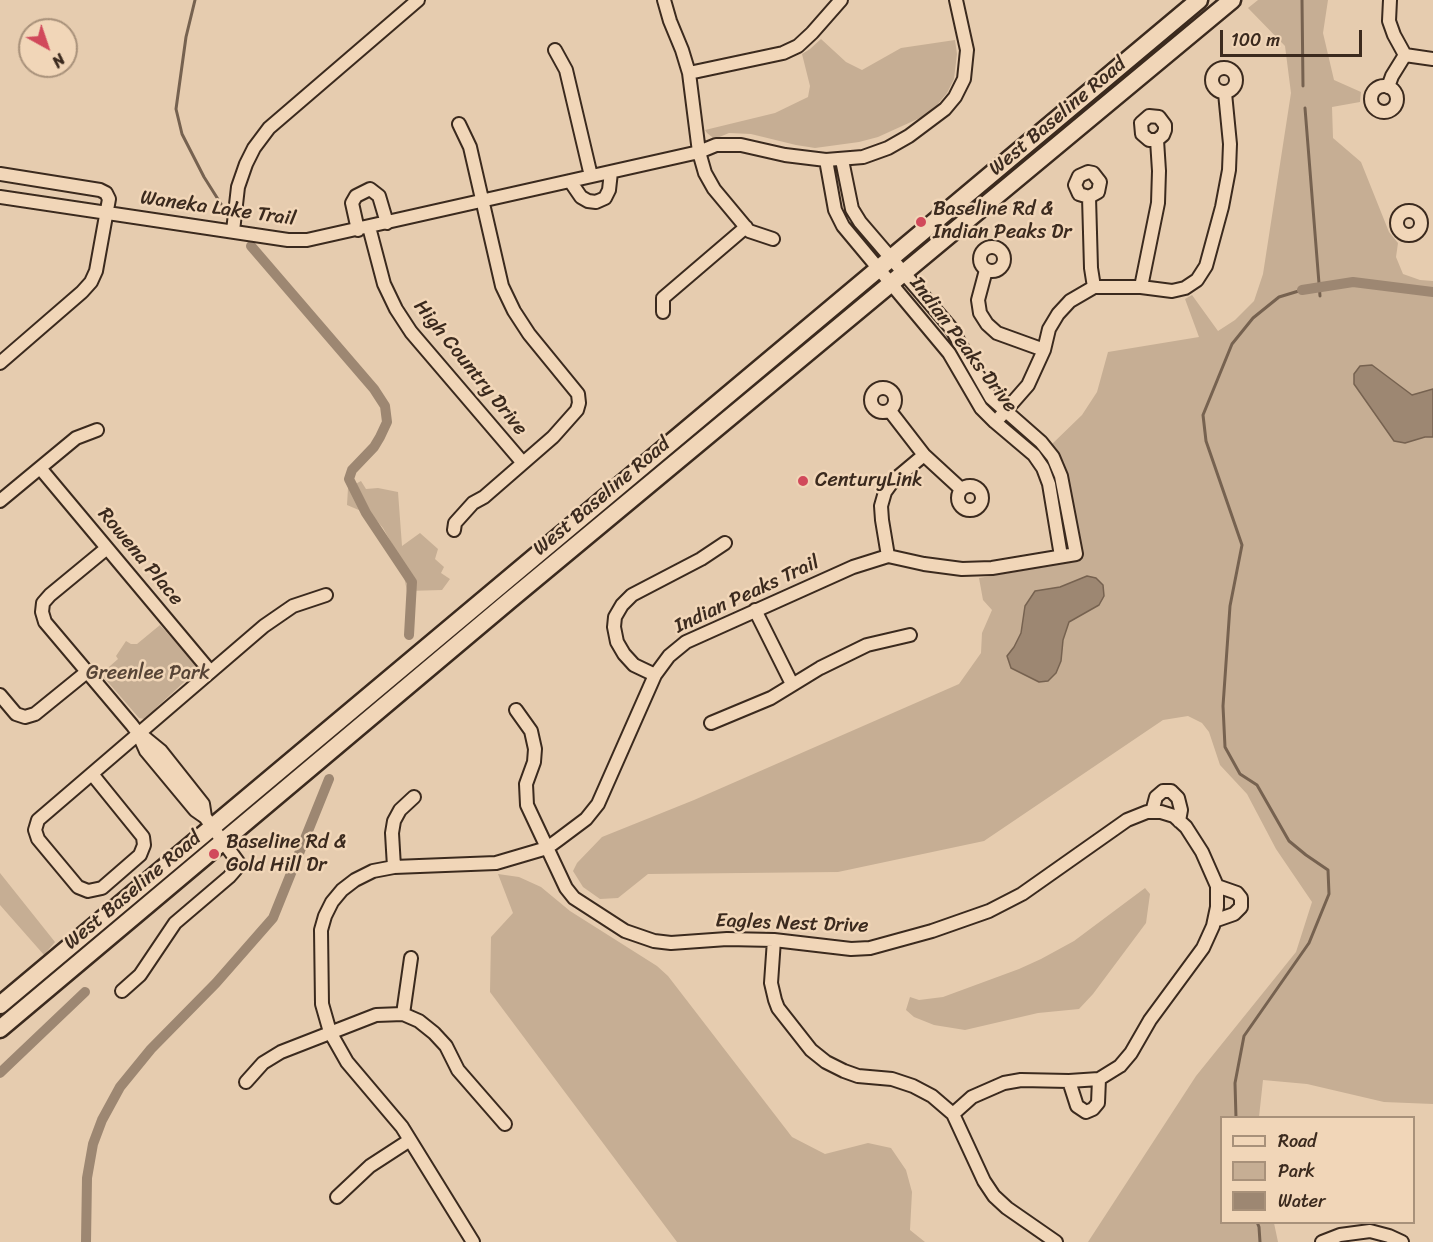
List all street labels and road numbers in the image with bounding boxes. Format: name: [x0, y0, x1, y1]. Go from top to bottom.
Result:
street label: West Baseline Road: [985, 53, 1131, 181]
street label: Waneka Lake Trail: [139, 186, 297, 232]
street label: Indian Peaks Drive: [904, 272, 1022, 418]
street label: High Country Drive: [408, 295, 532, 441]
street label: West Baseline Road: [529, 433, 675, 561]
street label: Rowena Place: [92, 503, 188, 611]
street label: Indian Peaks Trail: [671, 551, 823, 639]
street label: West Baseline Road: [60, 827, 206, 955]
street label: Eagles Nest Drive: [715, 909, 869, 939]

